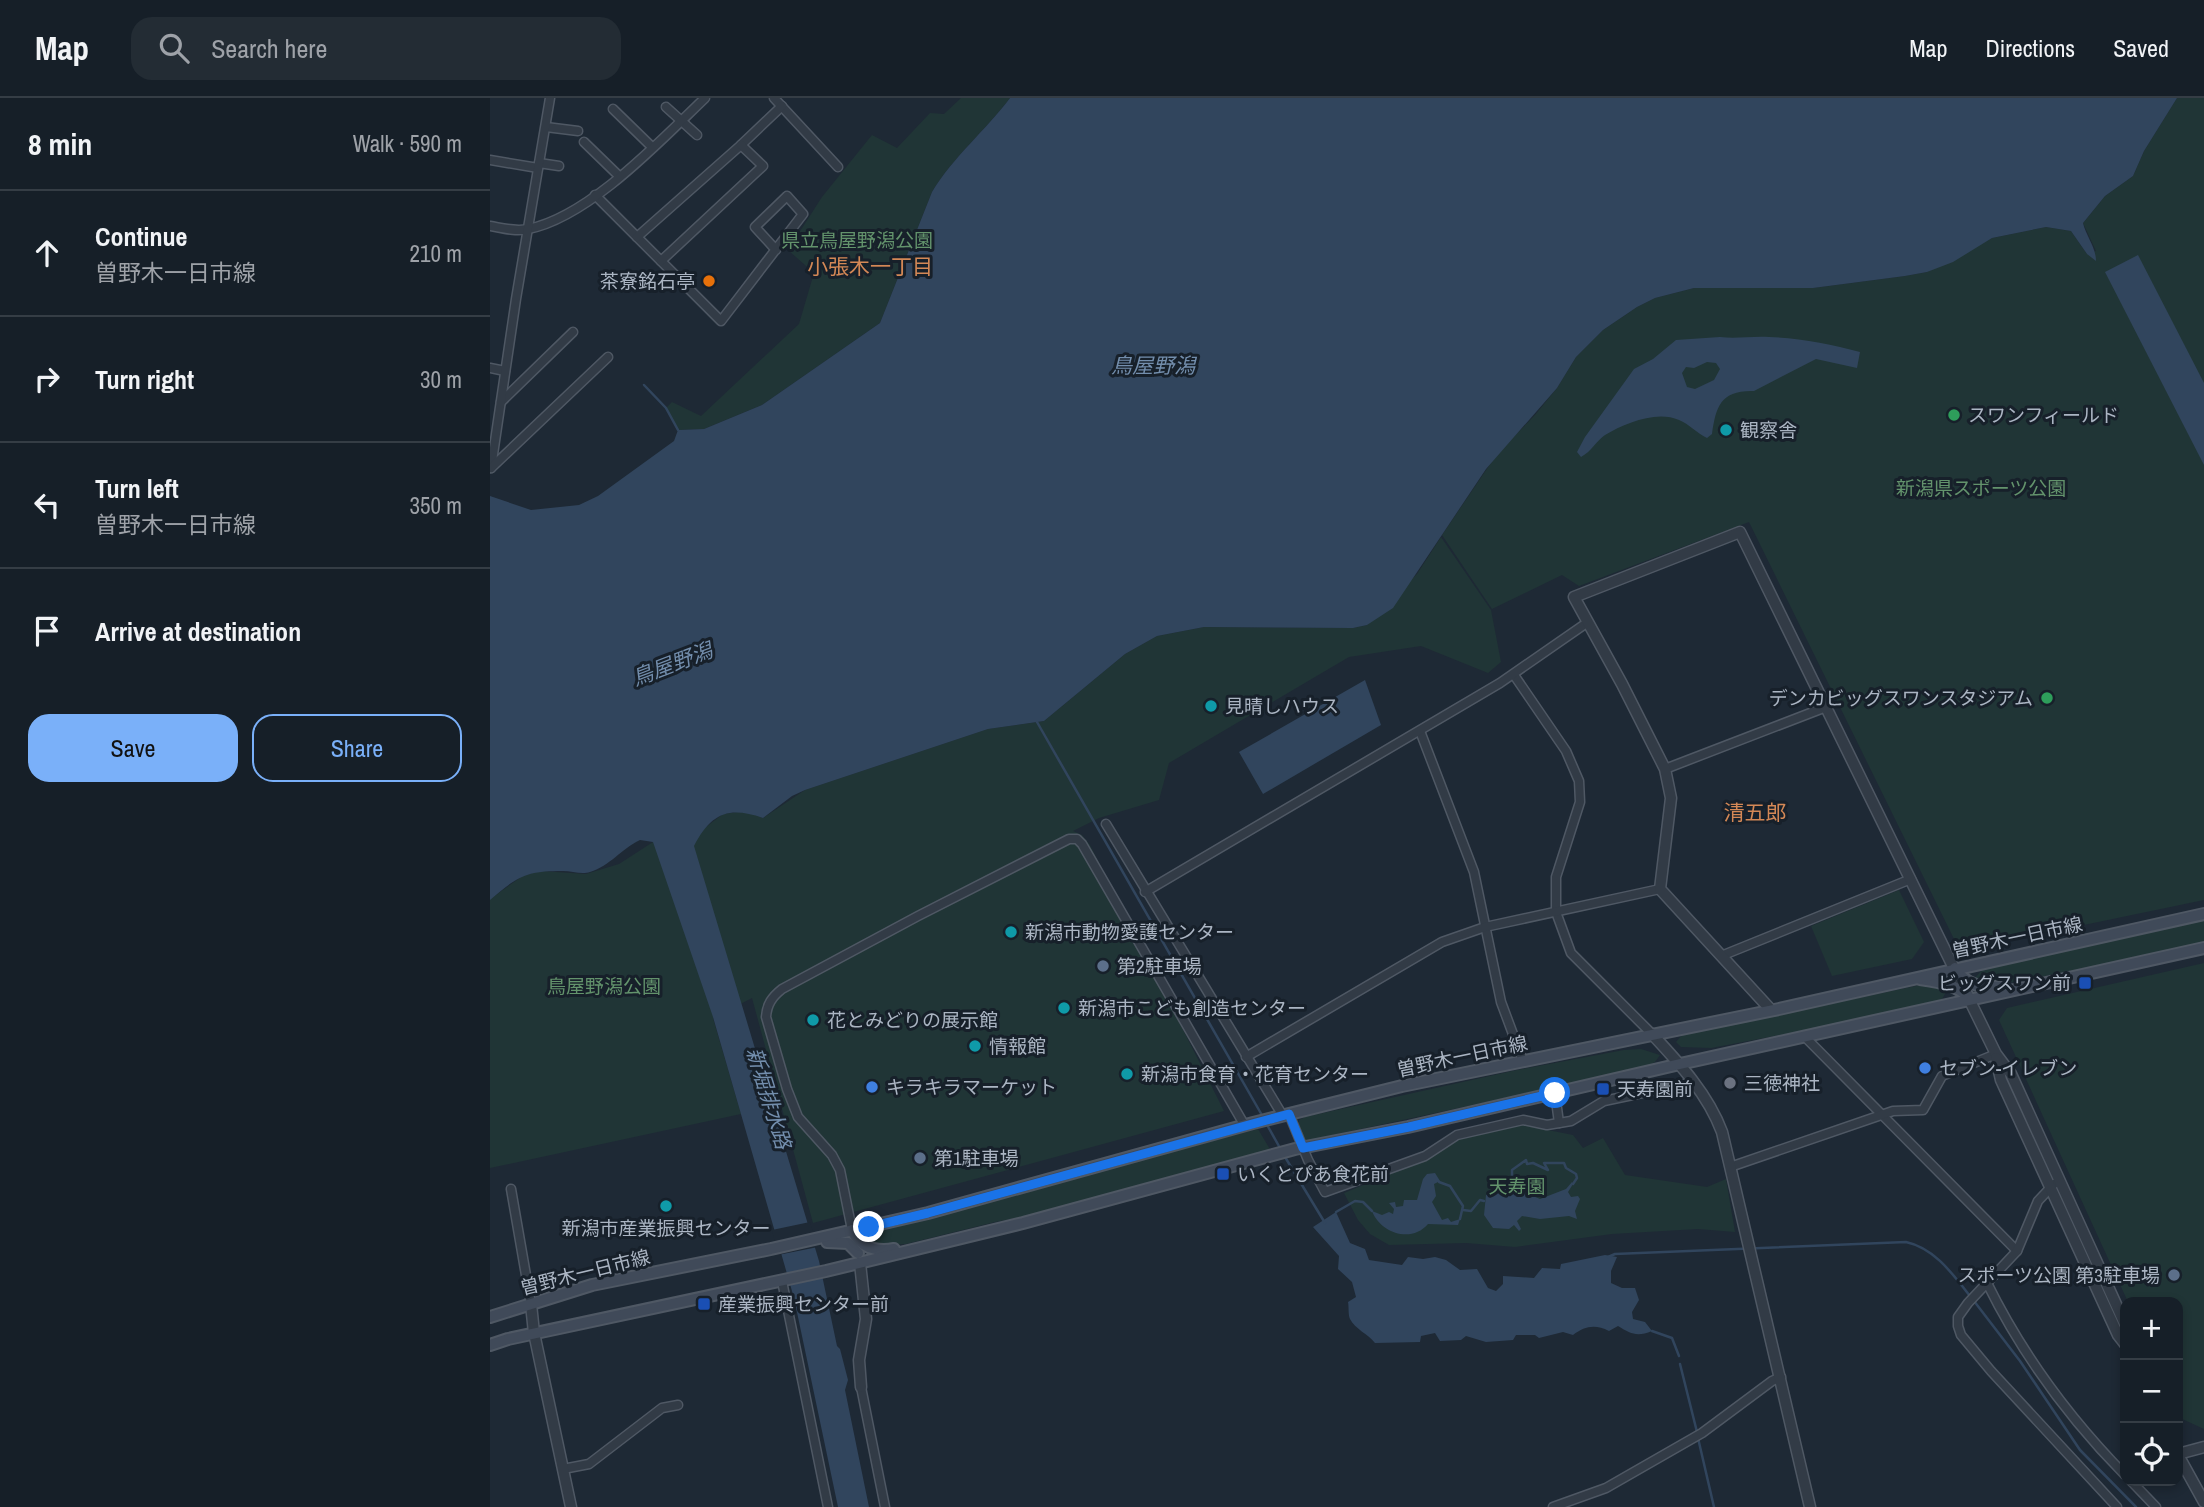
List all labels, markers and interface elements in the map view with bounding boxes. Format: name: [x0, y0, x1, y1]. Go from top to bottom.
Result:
search box: [131, 17, 621, 80]
text: Map: [35, 26, 89, 70]
icon: search: [155, 29, 193, 67]
text: Search here: [211, 31, 327, 66]
text: Map: [1909, 32, 1947, 64]
text: Directions: [1985, 32, 2075, 64]
text: Saved: [2113, 32, 2169, 64]
text: 8 min: [28, 124, 92, 164]
text: Walk · 590 m: [353, 128, 462, 159]
text: Continue: [95, 219, 187, 254]
park label: 県立鳥屋野潟公園: [781, 227, 933, 253]
icon: ahead: [28, 234, 66, 272]
text: 210 m: [410, 238, 462, 269]
district label: 小張木一丁目: [807, 252, 933, 281]
text: 曽野木一日市線: [95, 257, 256, 288]
place label: 茶寮銘石亭: [600, 268, 695, 294]
marker: 茶寮銘石亭: [701, 273, 717, 289]
water label: 鳥屋野潟: [1111, 351, 1198, 380]
icon: right: [28, 360, 66, 398]
text: Turn right: [95, 362, 194, 397]
text: 30 m: [420, 364, 462, 395]
place label: スワンフィールド: [1968, 402, 2119, 428]
marker: スワンフィールド: [1946, 407, 1962, 423]
place label: 観察舎: [1740, 417, 1797, 443]
marker: 観察舎: [1718, 422, 1734, 438]
text: Turn left: [95, 471, 179, 506]
park label: 新潟県スポーツ公園: [1896, 475, 2066, 501]
icon: left: [28, 486, 66, 524]
text: 350 m: [410, 490, 462, 521]
text: 曽野木一日市線: [95, 509, 256, 540]
icon: arrive: [28, 612, 66, 650]
text: Arrive at destination: [95, 614, 301, 649]
water label: 鳥屋野潟: [628, 634, 719, 693]
place label: デンカビッグスワンスタジアム: [1769, 685, 2033, 711]
marker: デンカビッグスワンスタジアム: [2039, 690, 2055, 706]
place label: 見晴しハウス: [1225, 693, 1339, 719]
marker: 見晴しハウス: [1203, 698, 1219, 714]
button: Save: [28, 714, 238, 782]
button: Share: [252, 714, 462, 782]
district label: 清五郎: [1724, 798, 1787, 827]
street label: 曽野木一日市線: [1949, 910, 2085, 964]
place label: 新潟市動物愛護センター: [1025, 919, 1234, 945]
marker: 新潟市動物愛護センター: [1003, 924, 1019, 940]
place label: 第2駐車場: [1117, 953, 1202, 979]
marker: 第2駐車場: [1095, 958, 1111, 974]
place label: ビッグスワン前: [1938, 970, 2071, 996]
park label: 鳥屋野潟公園: [547, 973, 661, 999]
marker: ビッグスワン前: [2077, 975, 2093, 991]
place label: 新潟市こども創造センター: [1078, 995, 1306, 1021]
marker: 新潟市こども創造センター: [1056, 1000, 1072, 1016]
place label: 花とみどりの展示館: [827, 1007, 998, 1033]
marker: 花とみどりの展示館: [805, 1012, 821, 1028]
street label: 曽野木一日市線: [1394, 1029, 1530, 1083]
place label: 情報館: [989, 1033, 1046, 1059]
marker: 情報館: [967, 1038, 983, 1054]
water label: 新堀排水路: [740, 1044, 799, 1154]
place label: セブン-イレブン: [1939, 1055, 2077, 1081]
marker: セブン-イレブン: [1917, 1060, 1933, 1076]
place label: 新潟市食育・花育センター: [1141, 1061, 1369, 1087]
marker: 新潟市食育・花育センター: [1119, 1066, 1135, 1082]
place label: 三徳神社: [1744, 1070, 1820, 1096]
place label: キラキラマーケット: [886, 1074, 1057, 1100]
marker: 三徳神社: [1722, 1075, 1738, 1091]
place label: 天寿園前: [1617, 1076, 1693, 1102]
route start: [1539, 1077, 1570, 1108]
marker: キラキラマーケット: [864, 1079, 880, 1095]
marker: 天寿園前: [1595, 1081, 1611, 1097]
place label: 第1駐車場: [934, 1145, 1019, 1171]
marker: 第1駐車場: [912, 1150, 928, 1166]
place label: いくとぴあ食花前: [1237, 1161, 1389, 1187]
marker: いくとぴあ食花前: [1215, 1166, 1231, 1182]
park label: 天寿園: [1488, 1173, 1546, 1199]
marker: 新潟市産業振興センター: [658, 1198, 674, 1214]
route end: [853, 1211, 884, 1242]
place label: 新潟市産業振興センター: [561, 1215, 771, 1241]
street label: 曽野木一日市線: [517, 1243, 653, 1301]
place label: スポーツ公園 第3駐車場: [1957, 1262, 2160, 1288]
marker: スポーツ公園 第3駐車場: [2166, 1267, 2182, 1283]
place label: 産業振興センター前: [718, 1291, 889, 1317]
marker: 産業振興センター前: [696, 1296, 712, 1312]
map controls: [2120, 1297, 2183, 1486]
button: +: [2120, 1297, 2183, 1360]
button: −: [2120, 1360, 2183, 1423]
button: locate: [2120, 1423, 2183, 1486]

